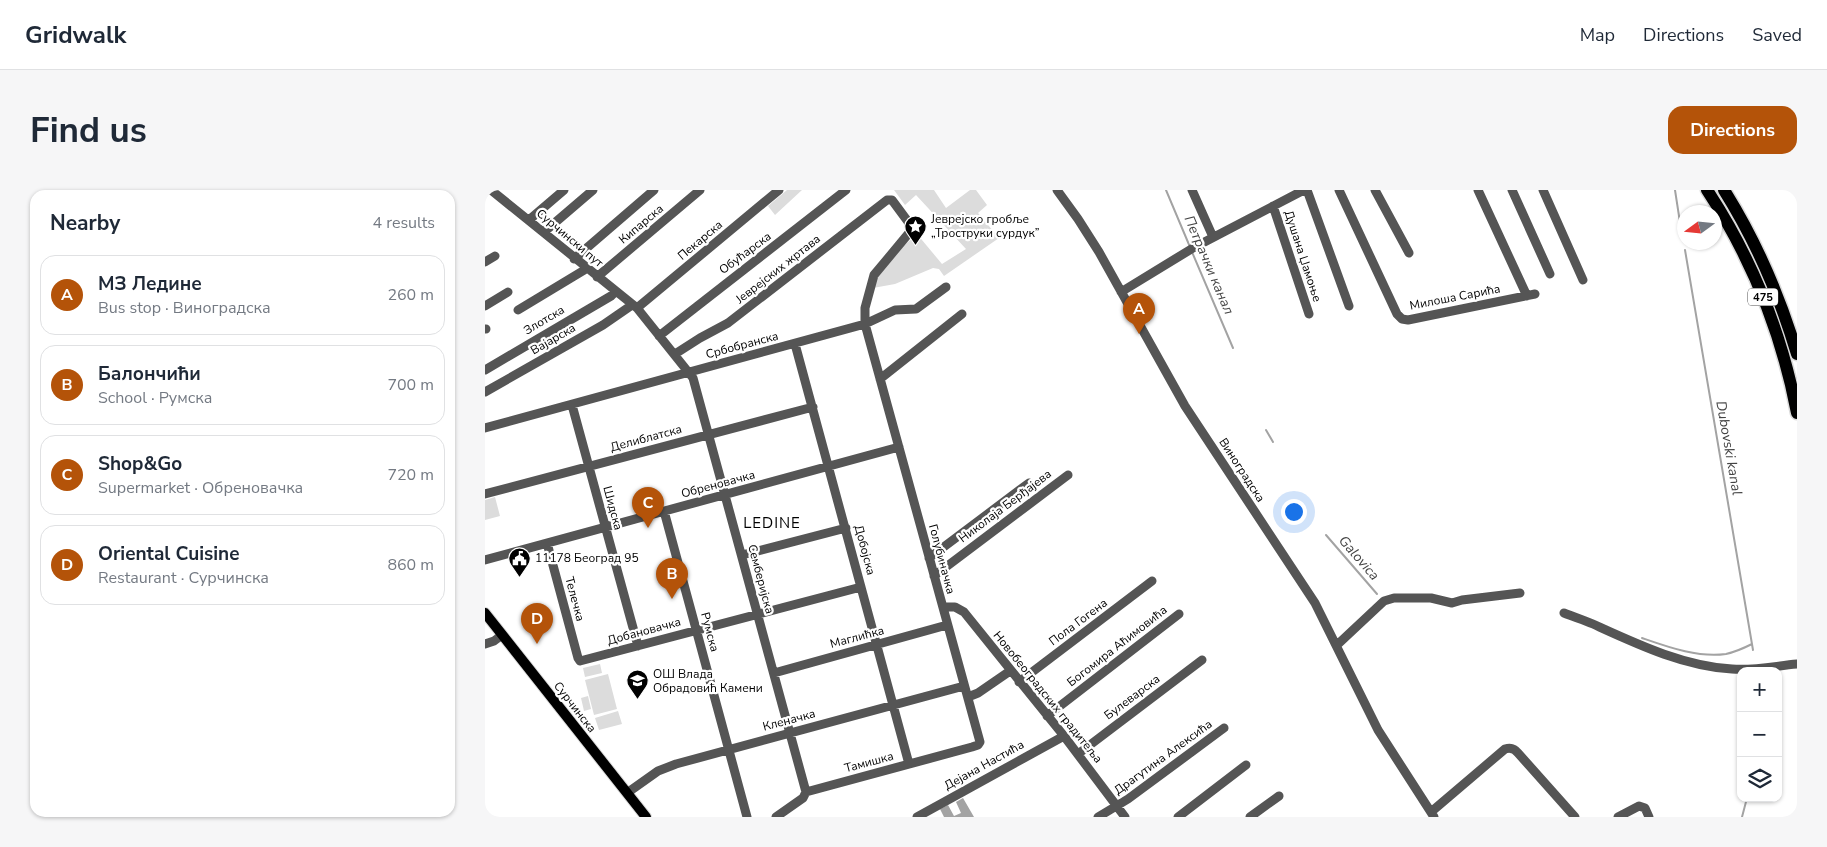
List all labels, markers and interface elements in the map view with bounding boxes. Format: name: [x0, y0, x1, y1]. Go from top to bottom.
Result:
text: Gridwalk: [25, 19, 126, 51]
text: Map: [1580, 23, 1615, 47]
text: Directions: [1643, 23, 1724, 47]
text: Saved: [1752, 23, 1802, 47]
button: Directions: [1668, 106, 1797, 154]
text: Find us: [30, 107, 147, 154]
street label: Кипарска: [615, 201, 667, 247]
street label: Сурчински пут: [533, 205, 607, 271]
north arrow: [1677, 205, 1722, 250]
street label: Душана Џамоње: [1281, 208, 1325, 304]
text: Nearby: [50, 209, 120, 237]
place label: Јеврејско гробље „Троструки сурдук”: [930, 211, 1040, 241]
text: 4 results: [373, 212, 435, 234]
water label: Петрачки канал: [1180, 213, 1238, 317]
place icon: Јеврејско гробље „Троструки сурдук”: [903, 214, 927, 245]
street label: Пекарска: [674, 217, 726, 263]
street label: Обућарска: [716, 228, 774, 278]
street label: Јеврејских жртава: [732, 231, 824, 308]
text: МЗ Ледине: [98, 271, 202, 297]
street label: Милоша Сарића: [1408, 280, 1502, 314]
text: A: [61, 284, 73, 306]
text: 260 m: [387, 284, 434, 306]
road number: 475: [1748, 288, 1778, 305]
pin: A: [1123, 293, 1155, 334]
text: Bus stop · Виноградска: [98, 297, 271, 319]
street label: Злотска: [521, 302, 567, 338]
street label: Вајарска: [528, 320, 578, 358]
street label: Србобранска: [704, 328, 780, 362]
text: Балончићи: [98, 361, 201, 387]
text: B: [61, 374, 73, 396]
text: 700 m: [387, 374, 434, 396]
text: School · Румска: [98, 387, 212, 409]
water label: Dubovski kanal: [1711, 399, 1747, 497]
street label: Делиблатска: [608, 421, 684, 455]
street label: Виноградска: [1215, 435, 1269, 505]
text: Shop&Go: [98, 451, 182, 477]
text: C: [62, 464, 72, 486]
text: 720 m: [387, 464, 434, 486]
street label: Обреновачка: [679, 466, 757, 502]
street label: Николаја Берђајева: [955, 466, 1055, 546]
text: Supermarket · Обреновачка: [98, 477, 303, 499]
street label: Шидска: [599, 484, 627, 532]
pin: C: [632, 487, 664, 528]
your location: [1281, 499, 1307, 525]
district label: LEDINE: [743, 513, 801, 533]
street label: Голубиначка: [925, 522, 959, 596]
street label: Добојска: [851, 523, 879, 577]
water label: Galovica: [1334, 532, 1384, 584]
text: Oriental Cuisine: [98, 541, 240, 567]
street label: Семберијска: [744, 543, 778, 615]
public building icon: 11178 Београд 95: [507, 546, 531, 577]
place label: 11178 Београд 95: [535, 550, 639, 566]
text: D: [61, 554, 73, 576]
text: 860 m: [387, 554, 434, 576]
pin: B: [656, 558, 688, 599]
text: Restaurant · Сурчинска: [98, 567, 269, 589]
street label: Телечка: [561, 575, 589, 623]
street label: Пола Гогена: [1046, 595, 1110, 649]
street label: Богомира Аћимовића: [1064, 602, 1170, 690]
pin: D: [521, 603, 553, 644]
street label: Румска: [697, 610, 723, 654]
street label: Добановачка: [605, 613, 683, 649]
street label: Маглићка: [828, 622, 886, 652]
street label: Новобеоградских градитеља: [990, 628, 1106, 766]
place label: ОШ Влада Обрадовић Камени: [653, 666, 763, 696]
map controls: [1737, 667, 1782, 802]
button: +: [1737, 667, 1782, 712]
school or university icon: ОШ Влада Обрадовић Камени: [625, 669, 649, 700]
street label: Булеварска: [1101, 671, 1163, 723]
street label: Сурчинска: [550, 678, 600, 736]
street label: Кленачка: [761, 705, 817, 735]
button: −: [1737, 712, 1782, 757]
street label: Драгутина Алексића: [1111, 716, 1215, 798]
street label: Дејана Настића: [941, 736, 1027, 794]
street label: Тамишка: [843, 748, 895, 776]
button: layers: [1737, 757, 1782, 802]

